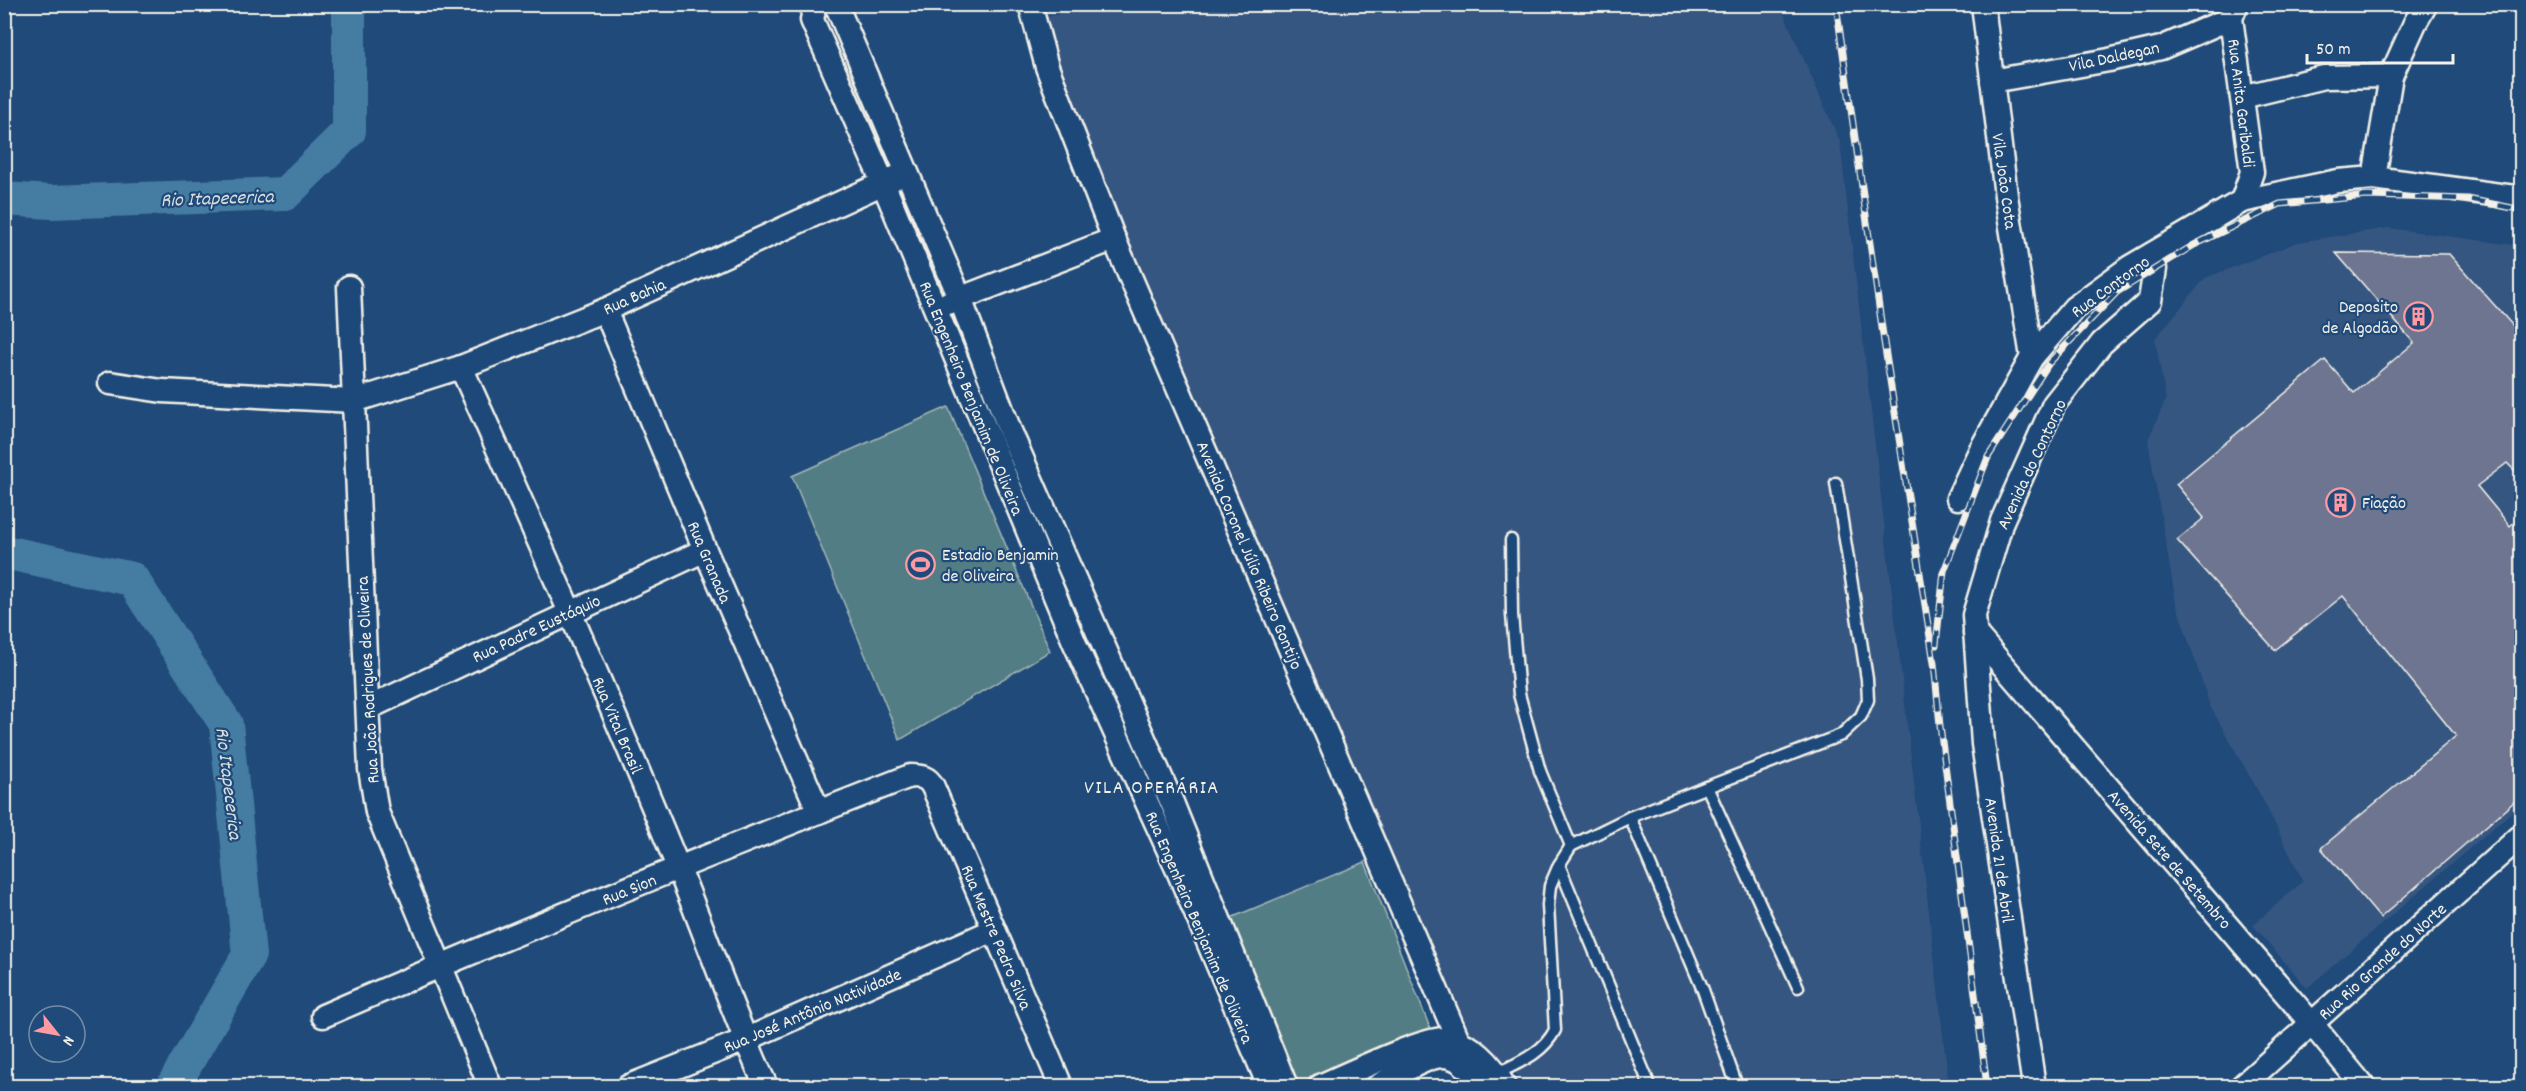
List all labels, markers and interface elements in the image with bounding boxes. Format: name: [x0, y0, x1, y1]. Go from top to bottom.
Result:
scale bar: [2307, 27, 2452, 65]
street label: Vila Daldegan: [2067, 37, 2162, 80]
street label: Rua Anita Garibaldi: [2219, 38, 2260, 169]
text: 50 m: [2316, 38, 2351, 63]
street label: Vila João Cota: [1983, 132, 2022, 231]
water label: Rio Itapecerica: [160, 184, 276, 216]
street label: Rua Contorno: [2067, 251, 2156, 325]
street label: Rua Bahia: [600, 273, 671, 323]
street label: Rua Engenheiro Benjamim de Oliveira: [911, 278, 1028, 520]
place label: Deposito de Algodão: [2322, 296, 2398, 342]
building icon: Deposito de Algodão: [2403, 300, 2435, 332]
street label: Avenida do Contorno: [1992, 396, 2074, 534]
street label: Avenida Coronel Júlio Ribeiro Gontijo: [1188, 438, 1307, 674]
building icon: Fiação: [2325, 486, 2357, 518]
place label: Fiação: [2362, 492, 2406, 517]
street label: Rua Granada: [679, 518, 736, 608]
place label: Estadio Benjamin de Oliveira: [942, 544, 1059, 590]
sports icon: Estadio Benjamin de Oliveira: [905, 548, 937, 580]
street label: Rua João Rodrigues de Oliveira: [352, 575, 387, 784]
street label: Rua Padre Eustáquio: [469, 590, 605, 671]
street label: Rua Vital Brasil: [584, 674, 648, 779]
water label: Rio Itapecerica: [206, 725, 248, 843]
district label: VILA OPERÁRIA: [1084, 775, 1220, 803]
street label: Avenida Sete de Setembro: [2100, 785, 2236, 936]
street label: Avenida 21 de Abril: [1976, 796, 2019, 925]
street label: Rua Engenheiro Benjamim de Oliveira: [1137, 808, 1258, 1049]
street label: Rua Mestre Pedro Silva: [953, 862, 1037, 1015]
street label: Rua Sion: [599, 869, 661, 914]
street label: Rua Rio Grande do Norte: [2314, 898, 2453, 1027]
street label: Rua José Antônio Natividade: [720, 963, 906, 1061]
north arrow: [27, 1004, 87, 1064]
text: N: [56, 1031, 80, 1050]

